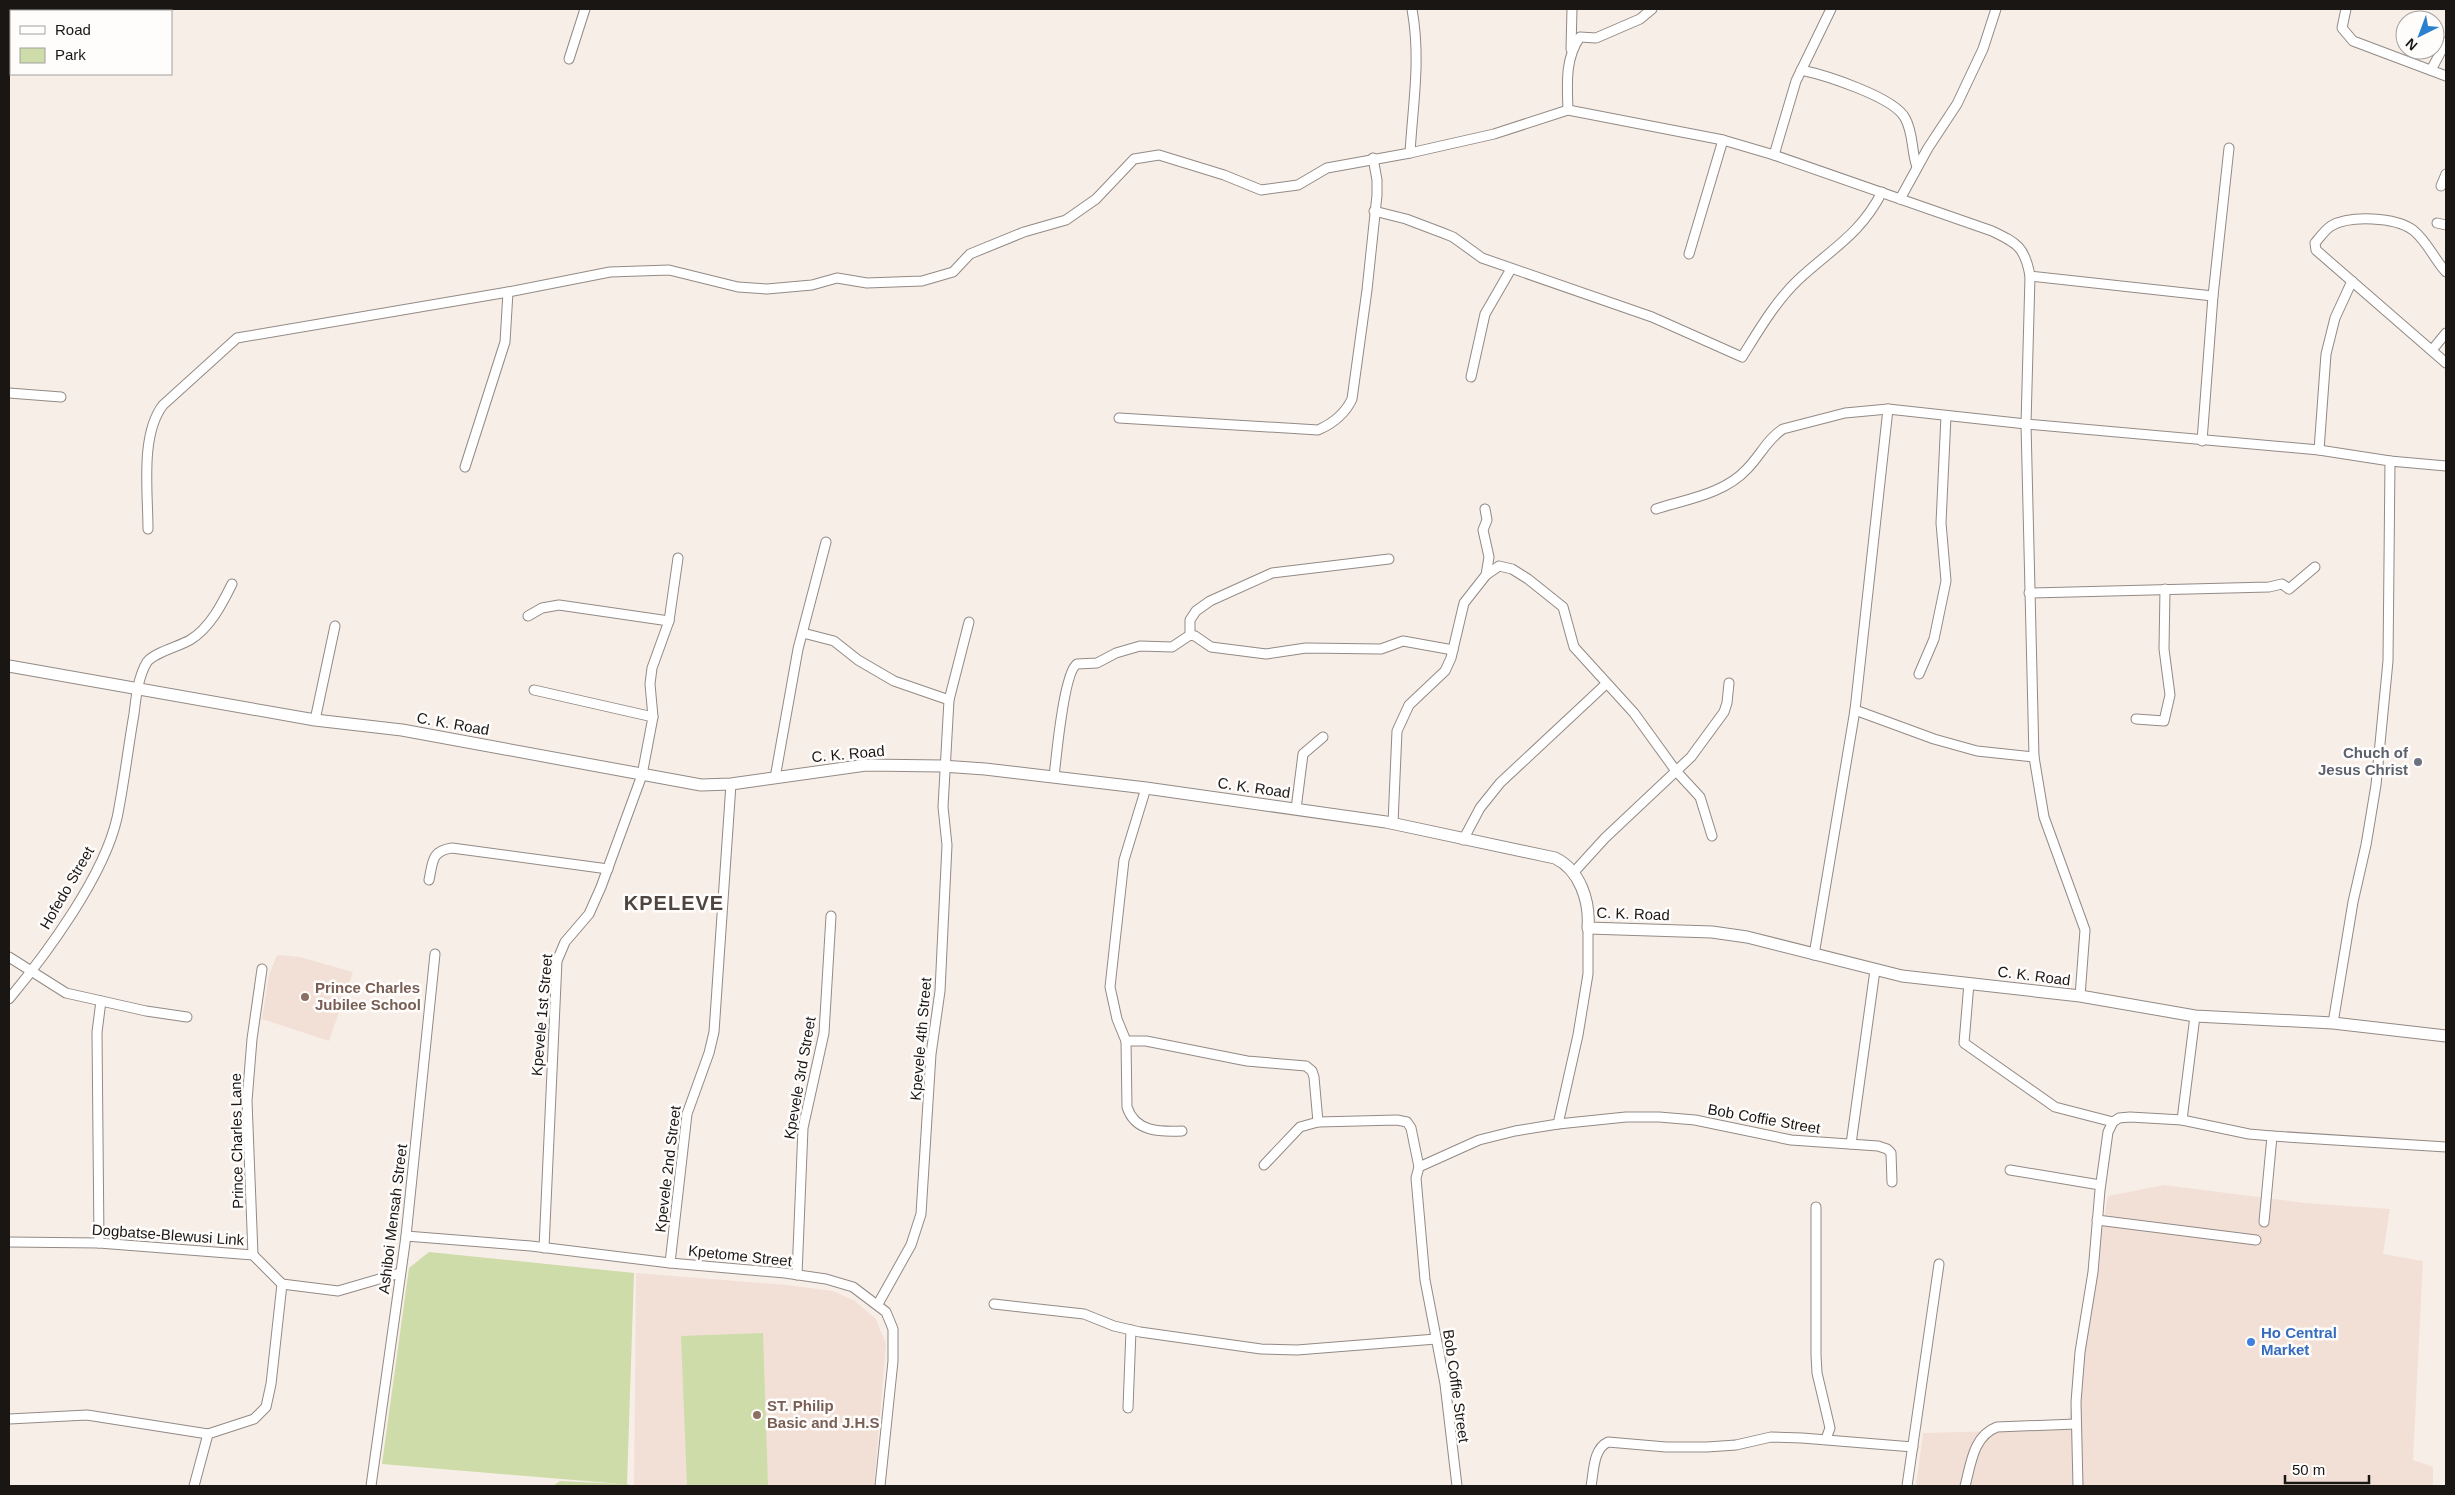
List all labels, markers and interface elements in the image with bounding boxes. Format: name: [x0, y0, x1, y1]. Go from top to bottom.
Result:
legend: [10, 10, 172, 75]
north arrow: [2395, 10, 2445, 60]
text: Road: [55, 21, 91, 38]
text: N: [2402, 35, 2420, 54]
text: Park: [55, 46, 86, 63]
street label: C. K. Road: [415, 709, 491, 738]
street label: C. K. Road: [811, 742, 885, 765]
place label: Chuch of Jesus Christ: [2318, 744, 2409, 778]
marker: Chuch of Jesus Christ: [2412, 756, 2424, 768]
street label: C. K. Road: [1217, 774, 1292, 801]
street label: Hofedo Street: [36, 843, 97, 932]
district label: KPELEVE: [624, 892, 724, 914]
street label: C. K. Road: [1596, 904, 1670, 923]
street label: Kpevele 1st Street: [528, 952, 555, 1077]
street label: C. K. Road: [1997, 963, 2072, 988]
street label: Kpevele 4th Street: [907, 976, 934, 1101]
place label: Prince Charles Jubilee School: [315, 979, 421, 1013]
marker: Prince Charles Jubilee School: [299, 991, 311, 1003]
street label: Kpevele 3rd Street: [780, 1014, 819, 1141]
street label: Prince Charles Lane: [227, 1073, 246, 1209]
street label: Bob Coffie Street: [1706, 1100, 1822, 1137]
street label: Kpevele 2nd Street: [651, 1104, 684, 1233]
street label: Ashiboi Mensah Street: [375, 1142, 410, 1295]
street label: Dogbatse-Blewusi Link: [91, 1221, 245, 1248]
street label: Kpetome Street: [687, 1242, 794, 1269]
place label: Ho Central Market: [2261, 1324, 2337, 1358]
street label: Bob Coffie Street: [1440, 1328, 1473, 1444]
marker: Ho Central Market: [2245, 1336, 2257, 1348]
place label: ST. Philip Basic and J.H.S: [767, 1397, 880, 1431]
marker: ST. Philip Basic and J.H.S: [751, 1409, 763, 1421]
scale bar: [2285, 1452, 2369, 1484]
text: 50 m: [2292, 1461, 2325, 1478]

